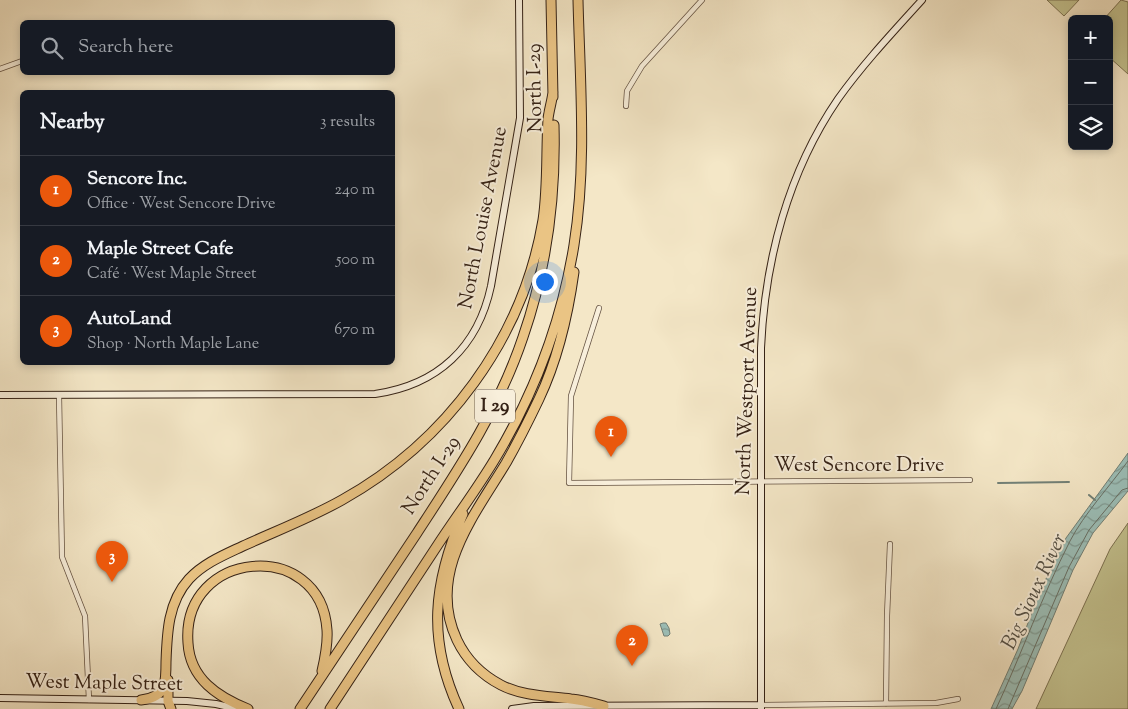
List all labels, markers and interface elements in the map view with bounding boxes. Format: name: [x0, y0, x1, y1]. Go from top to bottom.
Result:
map controls: [1068, 15, 1113, 150]
button: +: [1068, 15, 1113, 60]
search box: [20, 20, 395, 75]
icon: search: [38, 34, 66, 62]
text: Search here: [78, 34, 173, 61]
street label: North I-29: [521, 43, 551, 133]
button: −: [1068, 60, 1113, 105]
button: layers: [1068, 105, 1113, 150]
text: Nearby: [40, 108, 105, 138]
text: 3 results: [320, 111, 375, 134]
street label: North Louise Avenue: [452, 124, 516, 312]
text: Sencore Inc.: [87, 166, 187, 193]
text: 1: [53, 179, 59, 202]
text: 240 m: [334, 179, 375, 202]
text: Office · West Sencore Drive: [87, 193, 276, 216]
text: Maple Street Cafe: [87, 236, 233, 263]
text: 2: [52, 249, 60, 272]
text: 500 m: [336, 249, 375, 272]
text: Café · West Maple Street: [87, 263, 257, 286]
your location: [532, 269, 558, 295]
street label: North Westport Avenue: [730, 286, 766, 496]
text: AutoLand: [87, 306, 172, 333]
text: 3: [53, 319, 59, 342]
text: 670 m: [334, 319, 375, 342]
text: Shop · North Maple Lane: [87, 333, 259, 356]
road number: I 29: [475, 390, 515, 422]
pin: 1: [595, 416, 627, 457]
street label: North I-29: [396, 431, 468, 521]
street label: West Sencore Drive: [774, 452, 944, 481]
water label: Big Sioux River: [995, 528, 1075, 655]
pin: 3: [96, 541, 128, 582]
pin: 2: [616, 625, 648, 666]
street label: West Maple Street: [25, 668, 183, 700]

